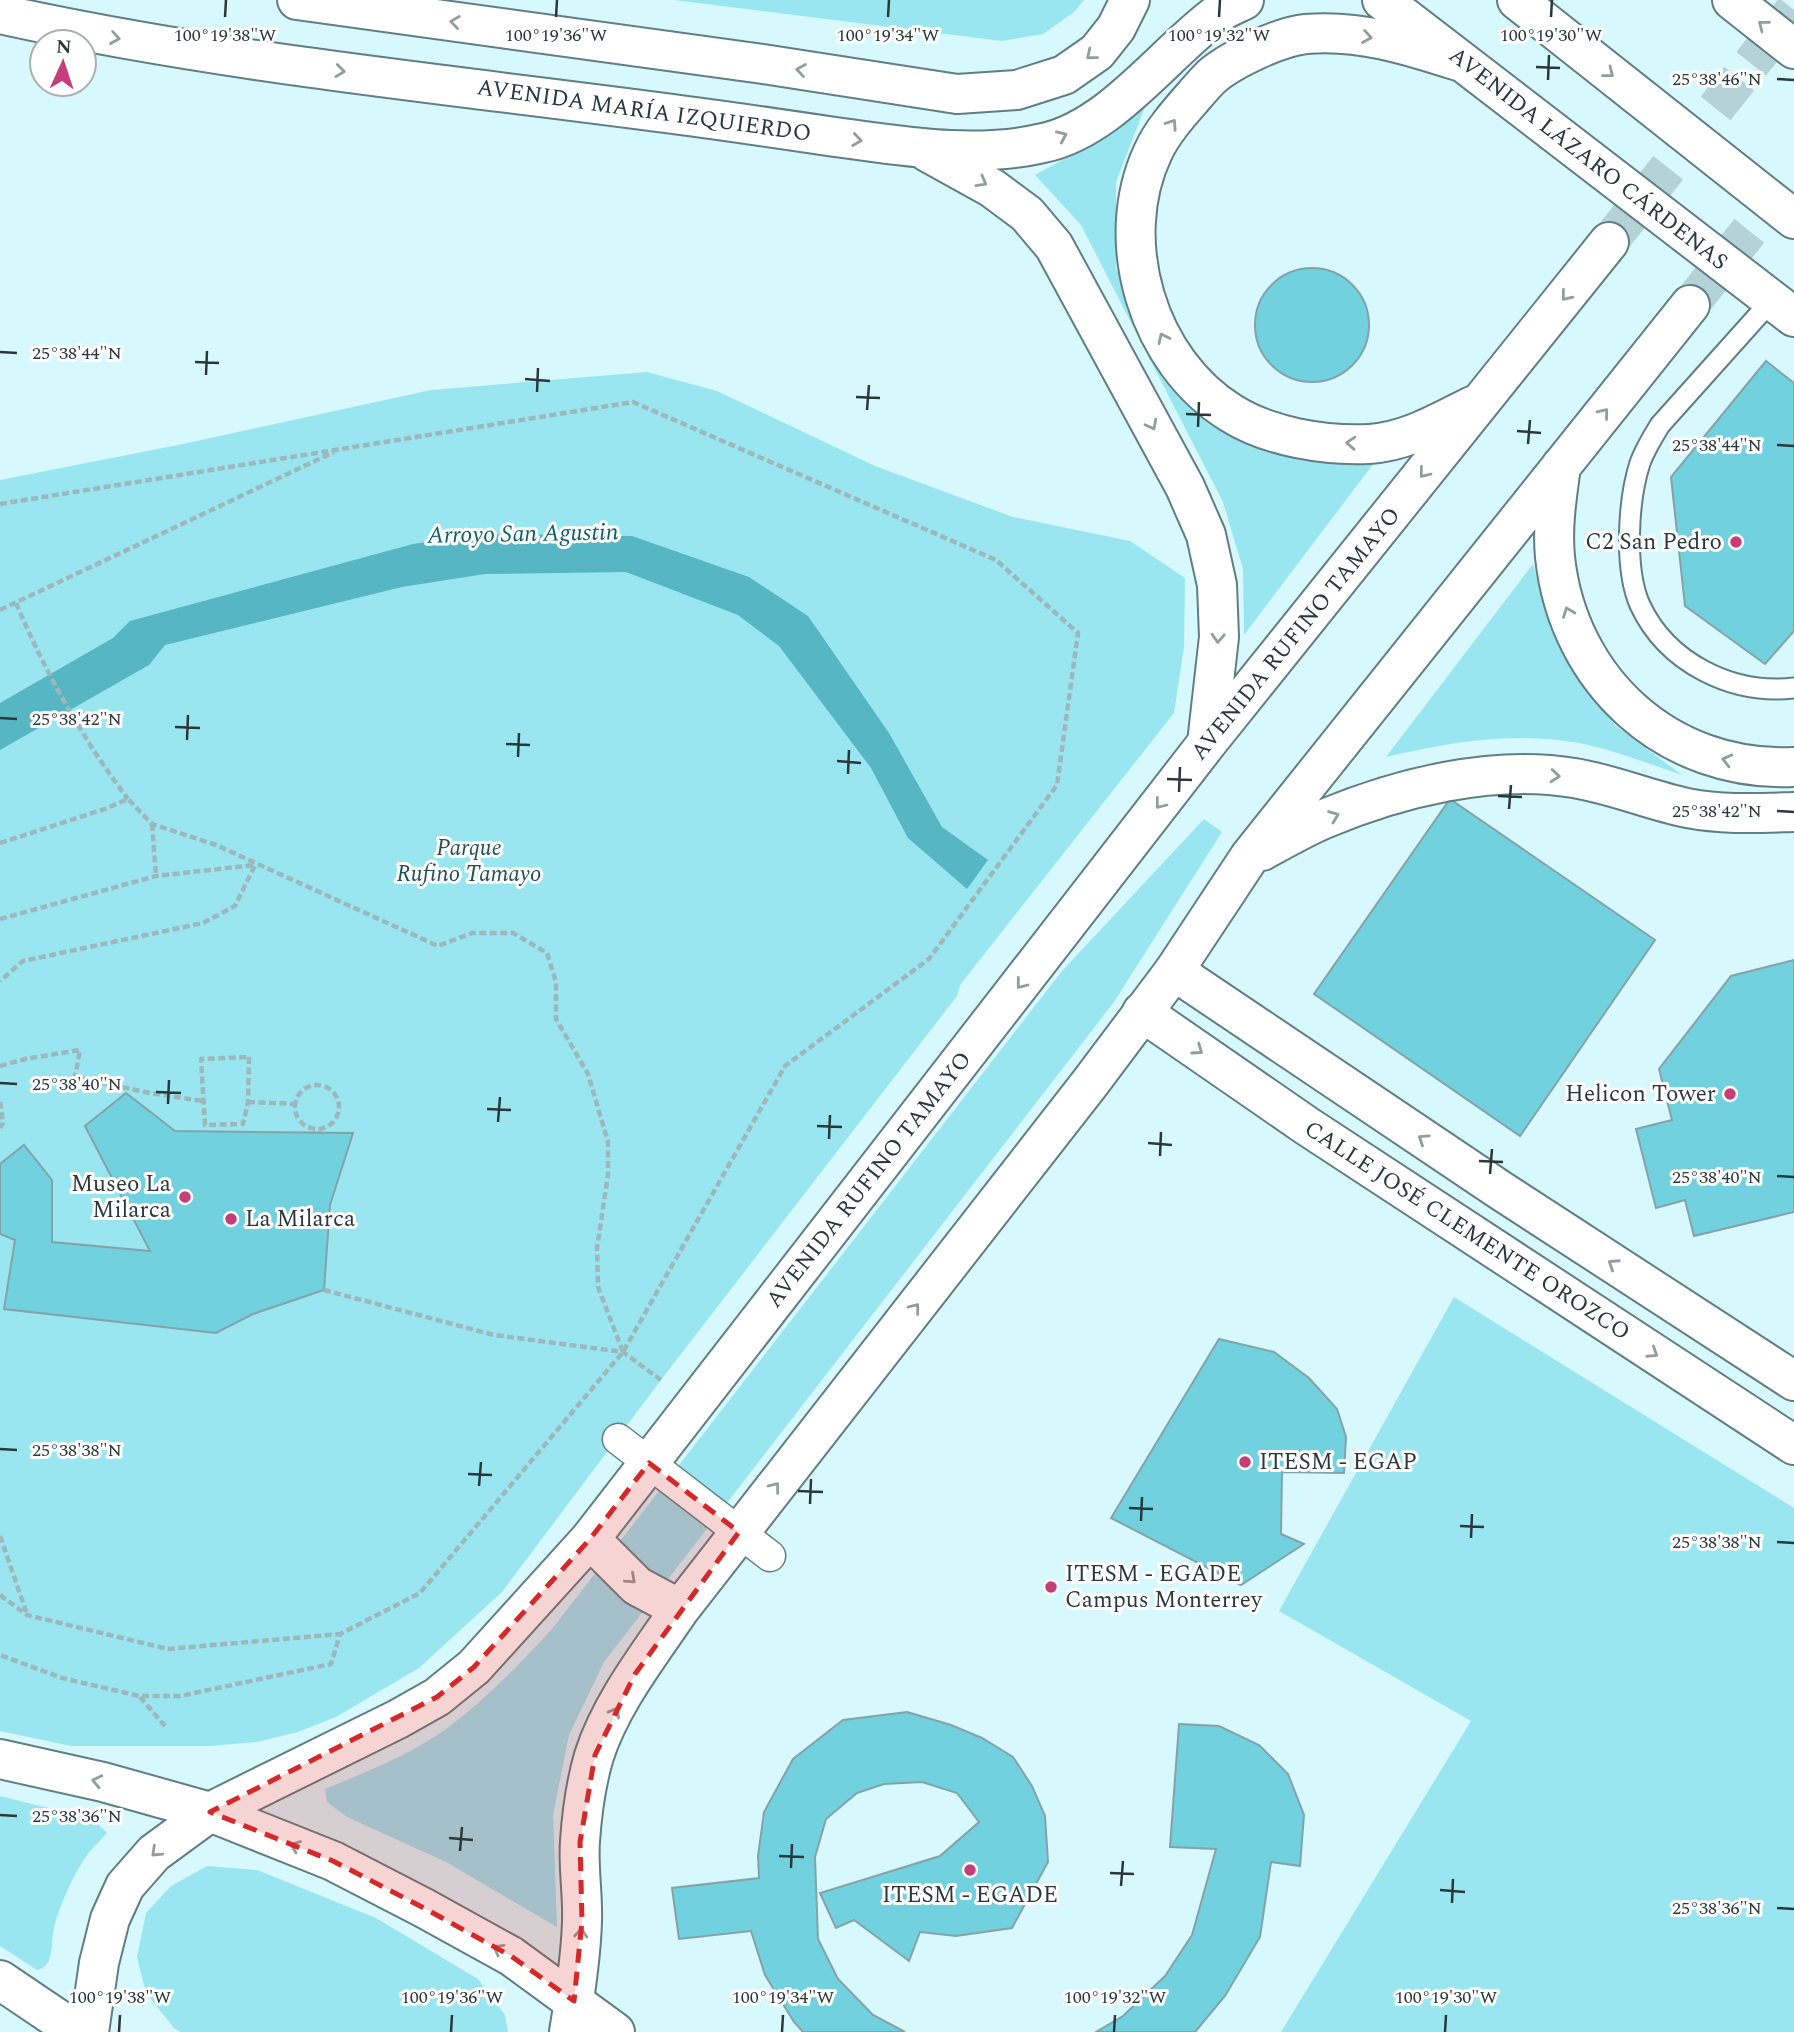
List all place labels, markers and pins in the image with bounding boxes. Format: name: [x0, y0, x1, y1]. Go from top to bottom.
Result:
place label: C2 San Pedro: [1585, 525, 1722, 560]
marker: C2 San Pedro: [1728, 534, 1744, 550]
place label: Helicon Tower: [1565, 1077, 1716, 1112]
marker: Helicon Tower: [1722, 1086, 1738, 1102]
place label: Museo La Milarca: [71, 1167, 171, 1228]
marker: Museo La Milarca: [177, 1189, 193, 1205]
place label: La Milarca: [245, 1202, 355, 1237]
marker: La Milarca: [223, 1211, 239, 1227]
place label: ITESM - EGAP: [1259, 1445, 1417, 1480]
marker: ITESM - EGAP: [1237, 1454, 1253, 1470]
place label: ITESM - EGADE Campus Monterrey: [1065, 1557, 1263, 1618]
marker: ITESM - EGADE Campus Monterrey: [1043, 1579, 1059, 1595]
marker: ITESM - EGADE: [962, 1862, 978, 1878]
place label: ITESM - EGADE: [882, 1878, 1058, 1913]

